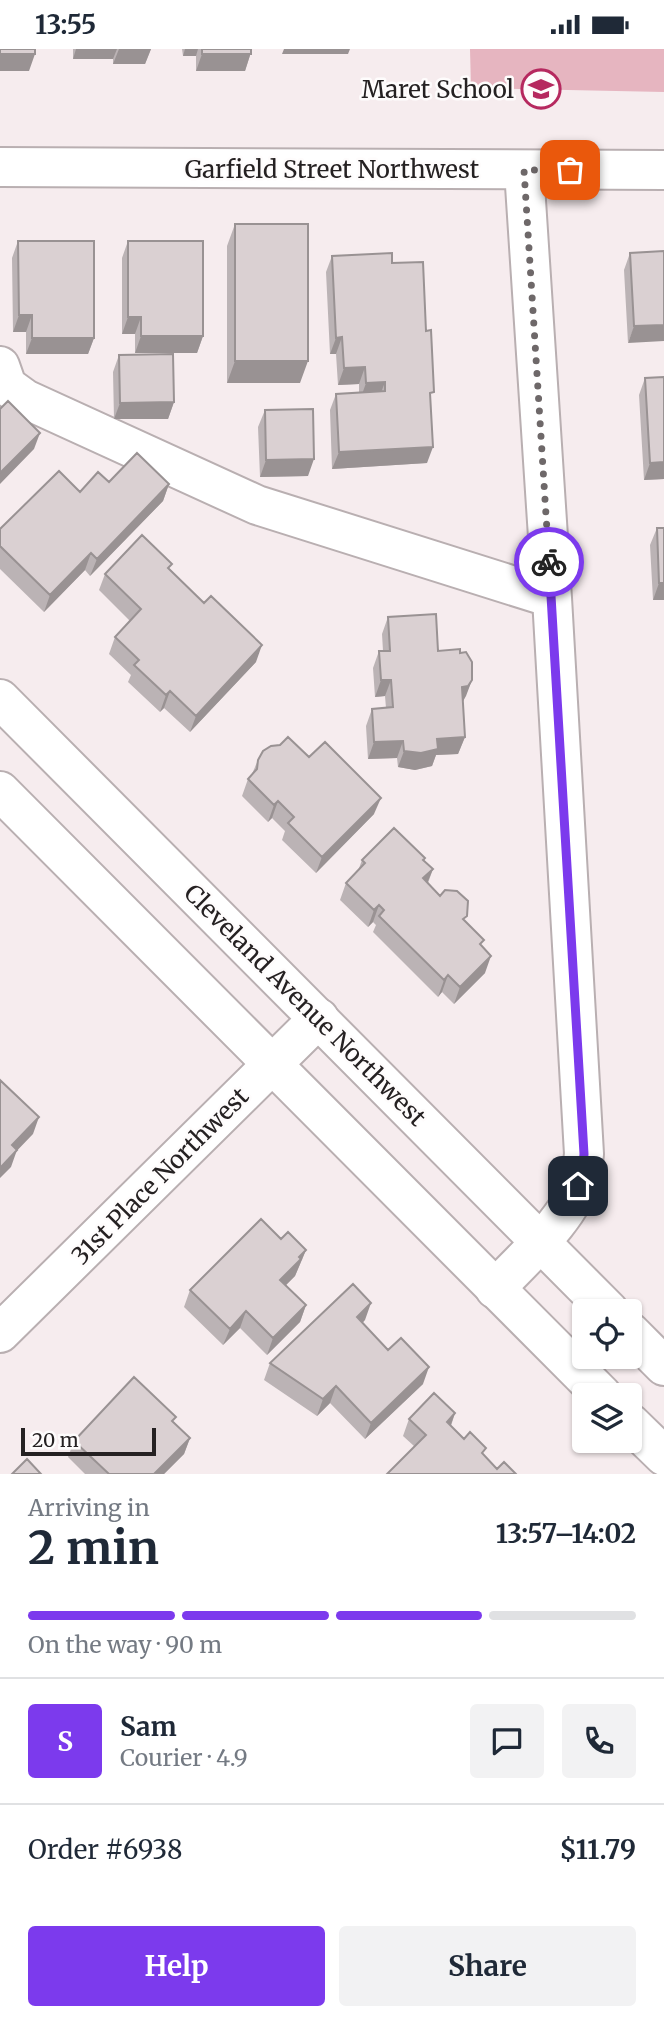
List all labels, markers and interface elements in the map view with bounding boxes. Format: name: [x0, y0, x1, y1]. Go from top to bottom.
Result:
text: 13:55: [35, 8, 96, 41]
school or university icon: Maret School: [520, 68, 562, 110]
place label: Maret School: [361, 74, 514, 105]
pin: [540, 140, 600, 200]
icon: bag: [551, 151, 589, 189]
street label: Garfield Street Northwest: [185, 154, 480, 185]
courier: [514, 527, 584, 597]
icon: bike: [530, 543, 568, 581]
street label: Cleveland Avenue Northwest: [177, 877, 433, 1133]
street label: 31st Place Northwest: [65, 1081, 255, 1271]
pin: [548, 1156, 608, 1216]
icon: home: [559, 1167, 597, 1205]
map controls: [572, 1299, 642, 1453]
button: locate: [572, 1299, 642, 1369]
button: layers: [572, 1383, 642, 1453]
scale bar: [21, 1425, 156, 1457]
text: 20 m: [32, 1428, 79, 1452]
text: Arriving in: [28, 1493, 150, 1522]
text: 13:57–14:02: [496, 1517, 636, 1550]
text: 2 min: [28, 1519, 159, 1577]
text: On the way · 90 m: [28, 1630, 222, 1659]
button: chat: [470, 1704, 544, 1778]
button: phone: [562, 1704, 636, 1778]
text: Sam: [120, 1710, 177, 1743]
text: S: [57, 1725, 73, 1758]
text: Courier · 4.9: [120, 1743, 248, 1772]
text: Order #6938: [28, 1833, 182, 1866]
text: $11.79: [560, 1833, 636, 1866]
button: Help: [28, 1926, 325, 2006]
button: Share: [339, 1926, 636, 2006]

